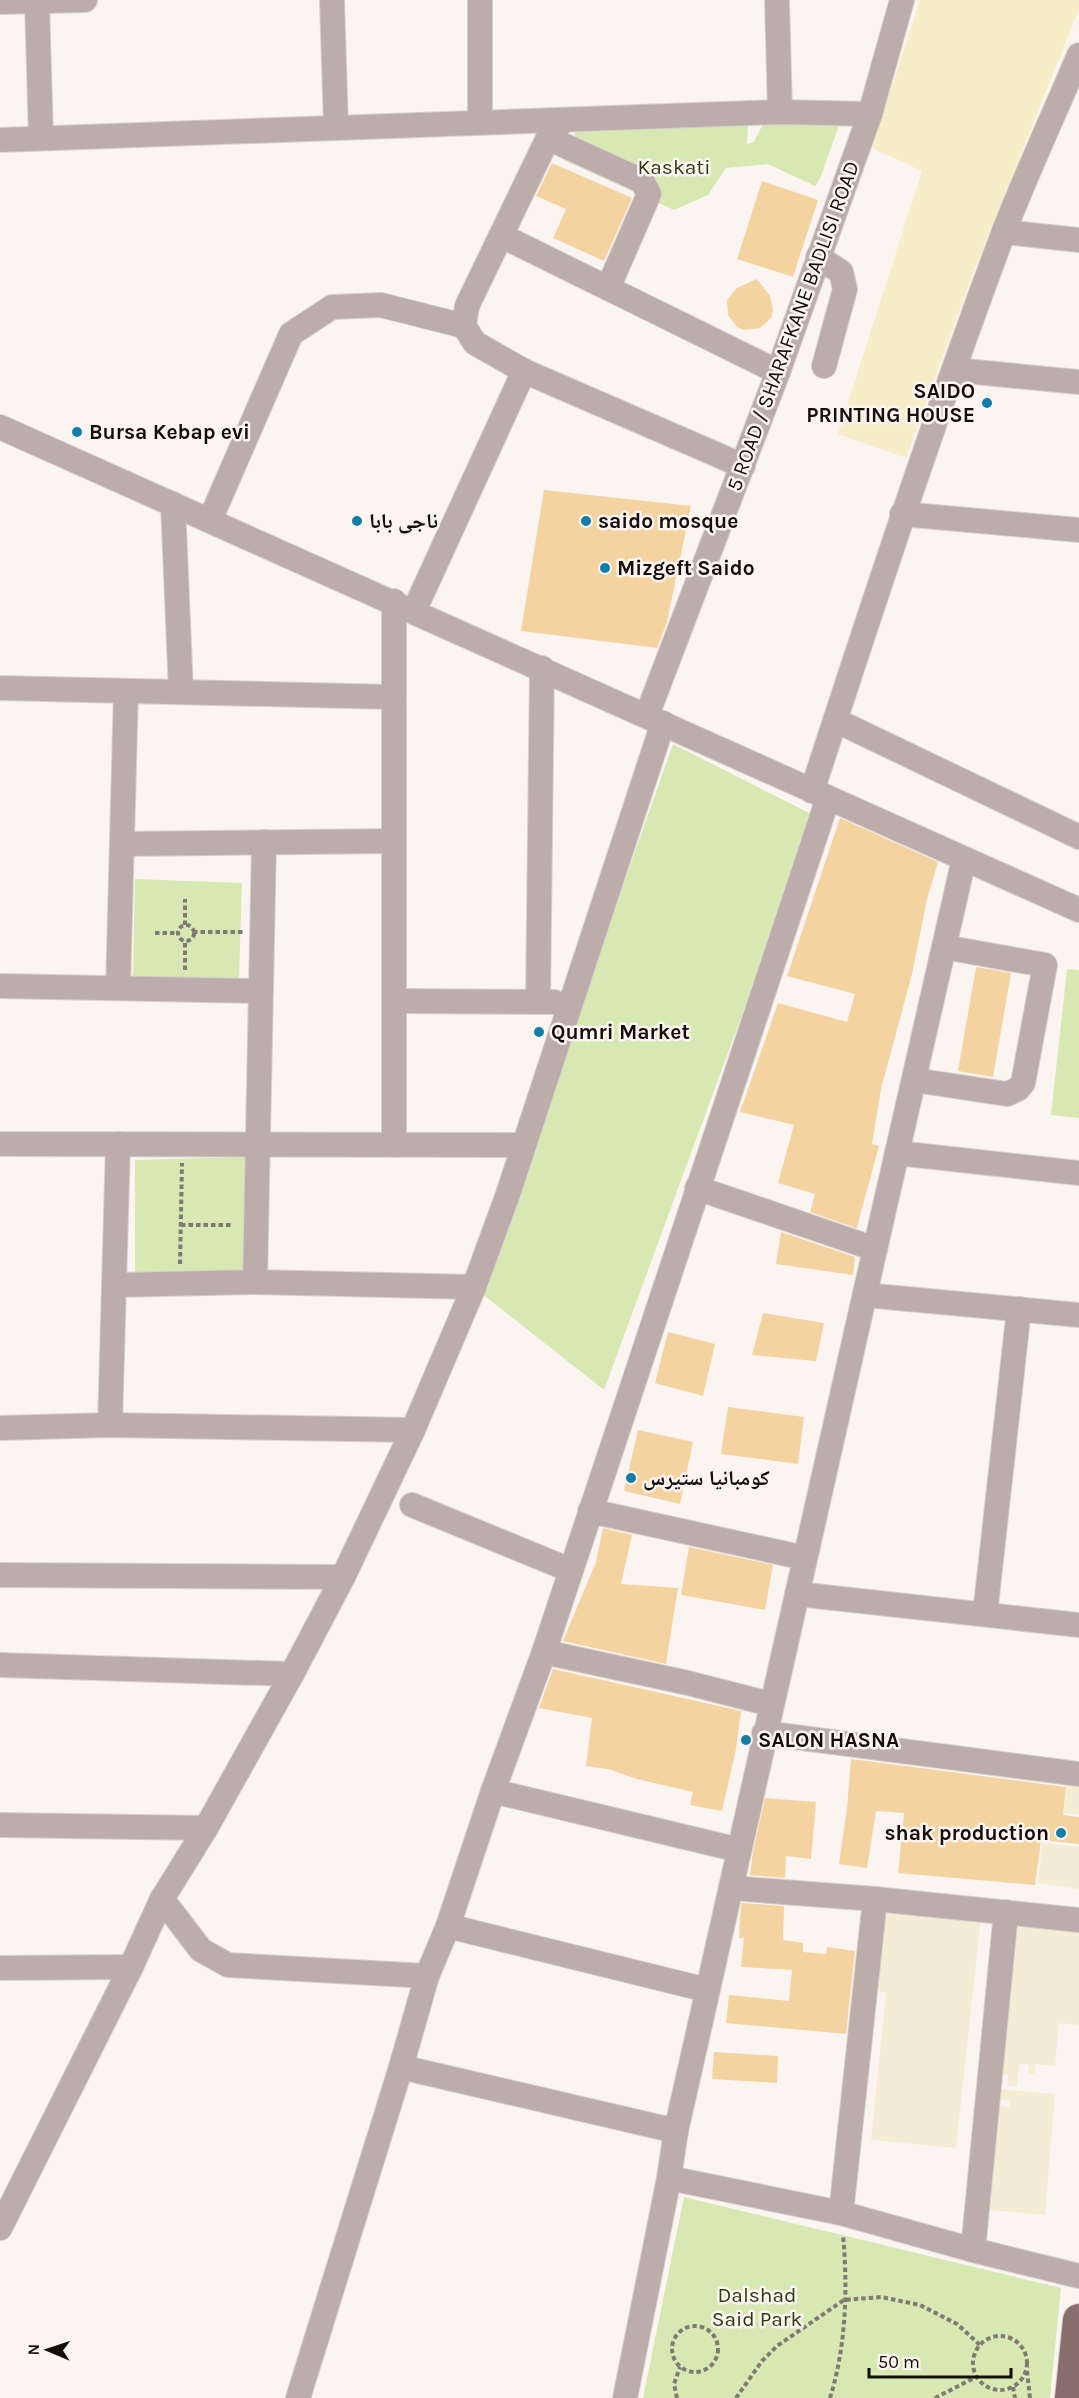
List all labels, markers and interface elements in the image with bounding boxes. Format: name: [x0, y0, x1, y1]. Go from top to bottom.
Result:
park label: Kaskati: [638, 155, 710, 179]
street label: 5 ROAD / SHARAFKANE BADLISI ROAD: [722, 158, 864, 494]
place label: SAIDO PRINTING HOUSE: [806, 379, 975, 427]
marker: SAIDO PRINTING HOUSE: [980, 396, 994, 410]
place label: Bursa Kebap evi: [89, 420, 250, 444]
marker: Bursa Kebap evi: [70, 425, 84, 439]
place label: ناجى بابا: [369, 509, 438, 534]
place label: saido mosque: [598, 509, 738, 534]
marker: ناجى بابا: [350, 514, 364, 528]
marker: saido mosque: [579, 514, 593, 528]
place label: Mizgeft Saido: [617, 556, 755, 580]
marker: Mizgeft Saido: [598, 561, 612, 575]
place label: Qumri Market: [551, 1020, 690, 1044]
marker: Qumri Market: [532, 1025, 546, 1039]
place label: كومبانيا ستيرس: [643, 1466, 770, 1491]
marker: كومبانيا ستيرس: [624, 1471, 638, 1485]
place label: SALON HASNA: [758, 1728, 899, 1752]
marker: SALON HASNA: [739, 1733, 753, 1747]
place label: shak production: [885, 1821, 1049, 1845]
marker: shak production: [1054, 1826, 1068, 1840]
park label: Dalshad Said Park: [712, 2283, 802, 2331]
north arrow: [18, 2320, 78, 2380]
scale bar: [869, 2341, 1012, 2379]
text: N: [24, 2343, 43, 2356]
text: 50 m: [878, 2351, 920, 2373]

